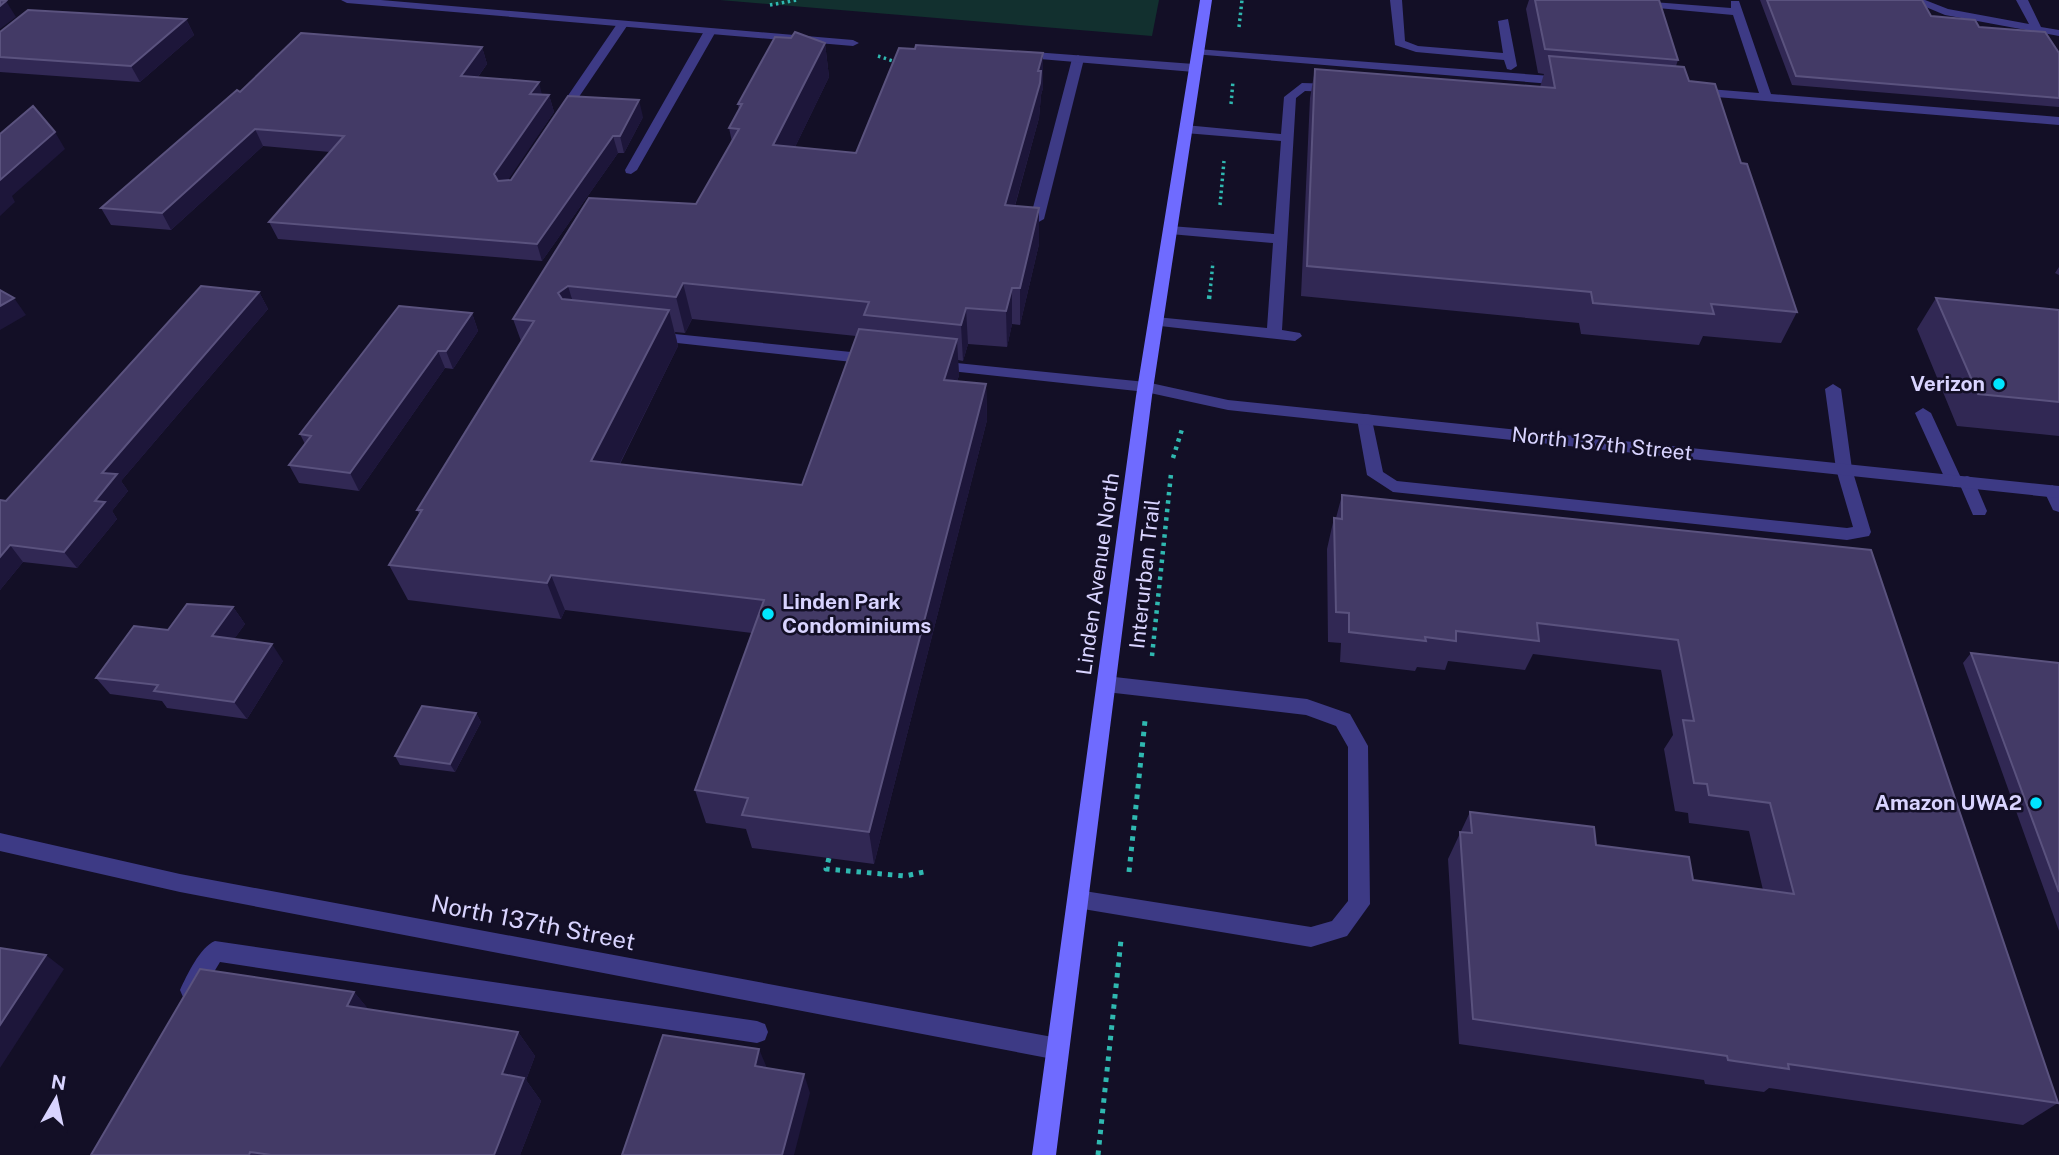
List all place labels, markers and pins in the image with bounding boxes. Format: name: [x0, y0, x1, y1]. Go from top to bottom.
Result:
place label: Verizon: [1910, 371, 1985, 396]
marker: Verizon: [1991, 376, 2007, 392]
place label: Linden Park Condominiums: [782, 589, 931, 638]
marker: Linden Park Condominiums: [760, 606, 776, 622]
place label: Amazon UWA2: [1875, 790, 2022, 815]
marker: Amazon UWA2: [2028, 795, 2044, 811]

